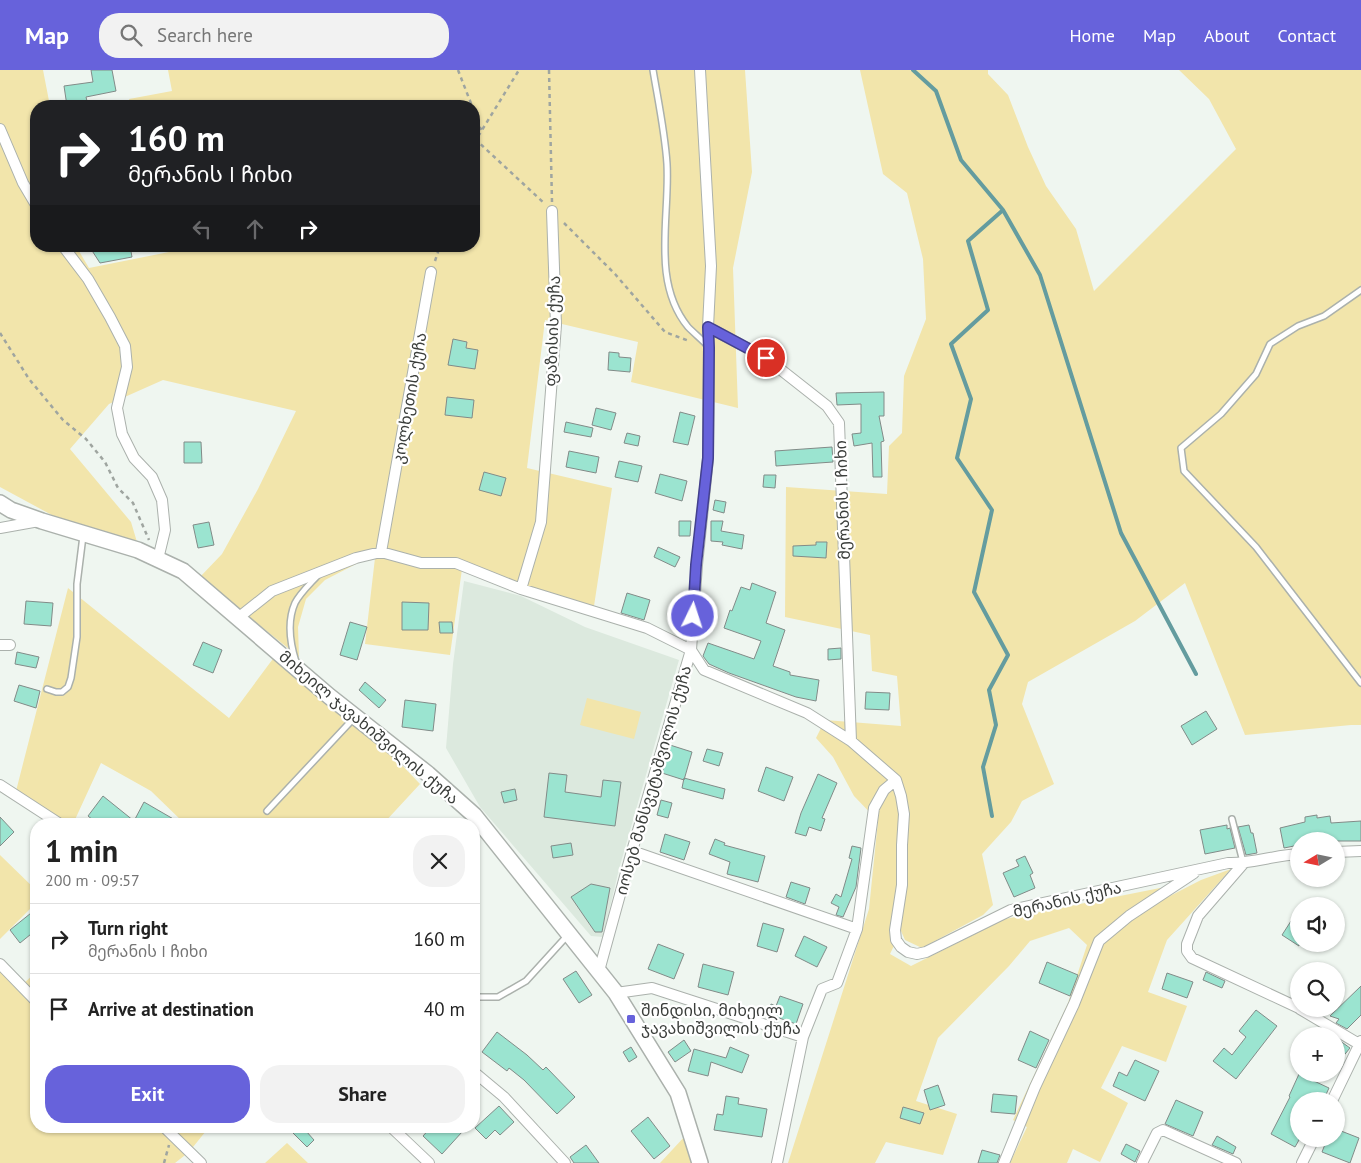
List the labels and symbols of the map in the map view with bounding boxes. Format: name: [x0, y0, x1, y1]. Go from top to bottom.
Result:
street label: ფაზისის ქუჩა: [540, 275, 564, 387]
street label: კოლხეთის ქუჩა: [388, 331, 431, 465]
pin: [745, 337, 787, 379]
street label: მერანის I ჩიხი: [830, 440, 854, 560]
position arrow: [666, 589, 718, 641]
street label: მიხეილ ჯავახიშვილის ქუჩა: [274, 646, 463, 809]
street label: იოსებ მანსვეტაშვილის ქუჩა: [611, 663, 696, 897]
north arrow: [1290, 832, 1345, 888]
street label: მერანის ქუჩა: [1011, 877, 1123, 921]
place label: შინდისი, მიხეილ ჯავახიშვილის ქუჩა: [641, 1000, 801, 1039]
marker: შინდისი, მიხეილ ჯავახიშვილის ქუჩა: [625, 1013, 637, 1025]

